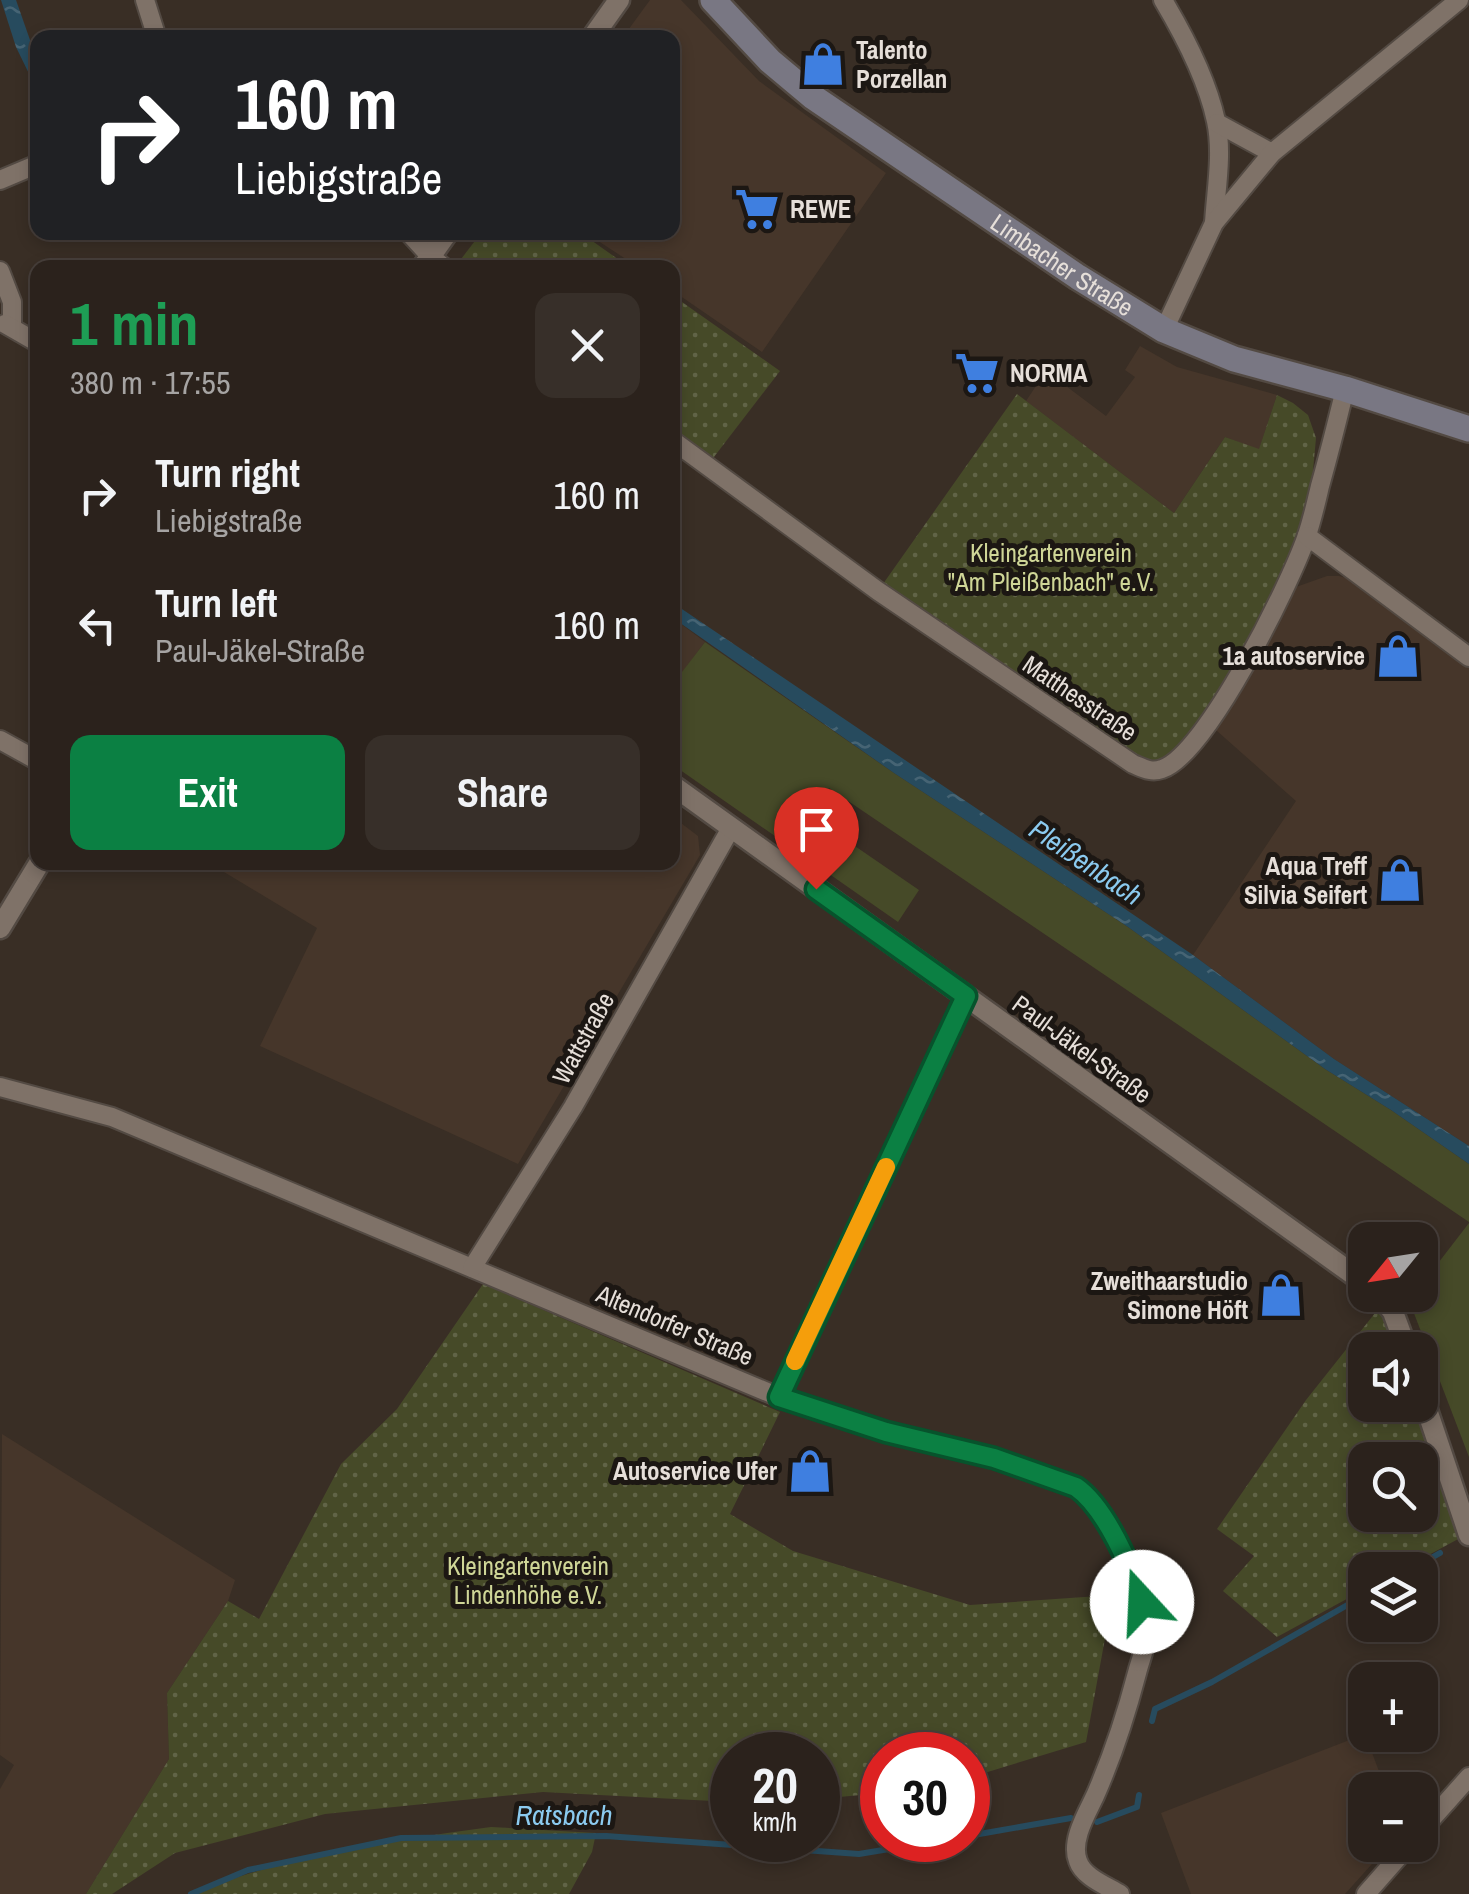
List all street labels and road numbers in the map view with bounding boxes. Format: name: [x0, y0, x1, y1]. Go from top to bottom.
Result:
street label: Limbacher Straße: [984, 206, 1140, 324]
street label: Matthesstraße: [1016, 647, 1144, 749]
street label: Wattstraße: [544, 986, 622, 1090]
street label: Paul-Jäkel-Straße: [1006, 987, 1158, 1111]
street label: Altendorfer Straße: [590, 1276, 759, 1373]

